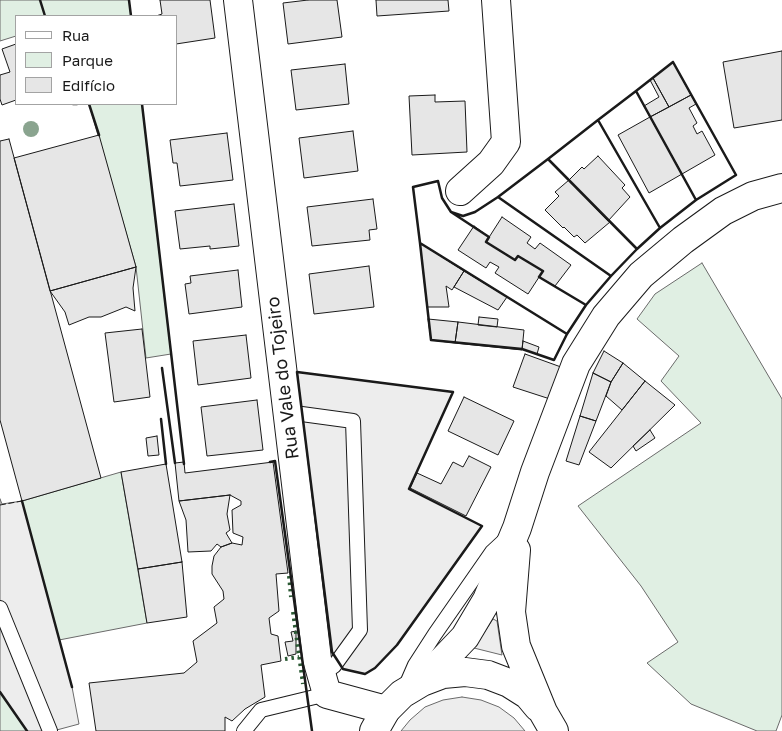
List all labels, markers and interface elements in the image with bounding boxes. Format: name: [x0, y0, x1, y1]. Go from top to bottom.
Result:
legend: [15, 15, 178, 105]
text: Rua: [62, 26, 89, 44]
text: Parque: [62, 51, 113, 69]
text: Edifício: [62, 76, 115, 94]
street label: Rua Vale do Tojeiro: [262, 296, 304, 460]

